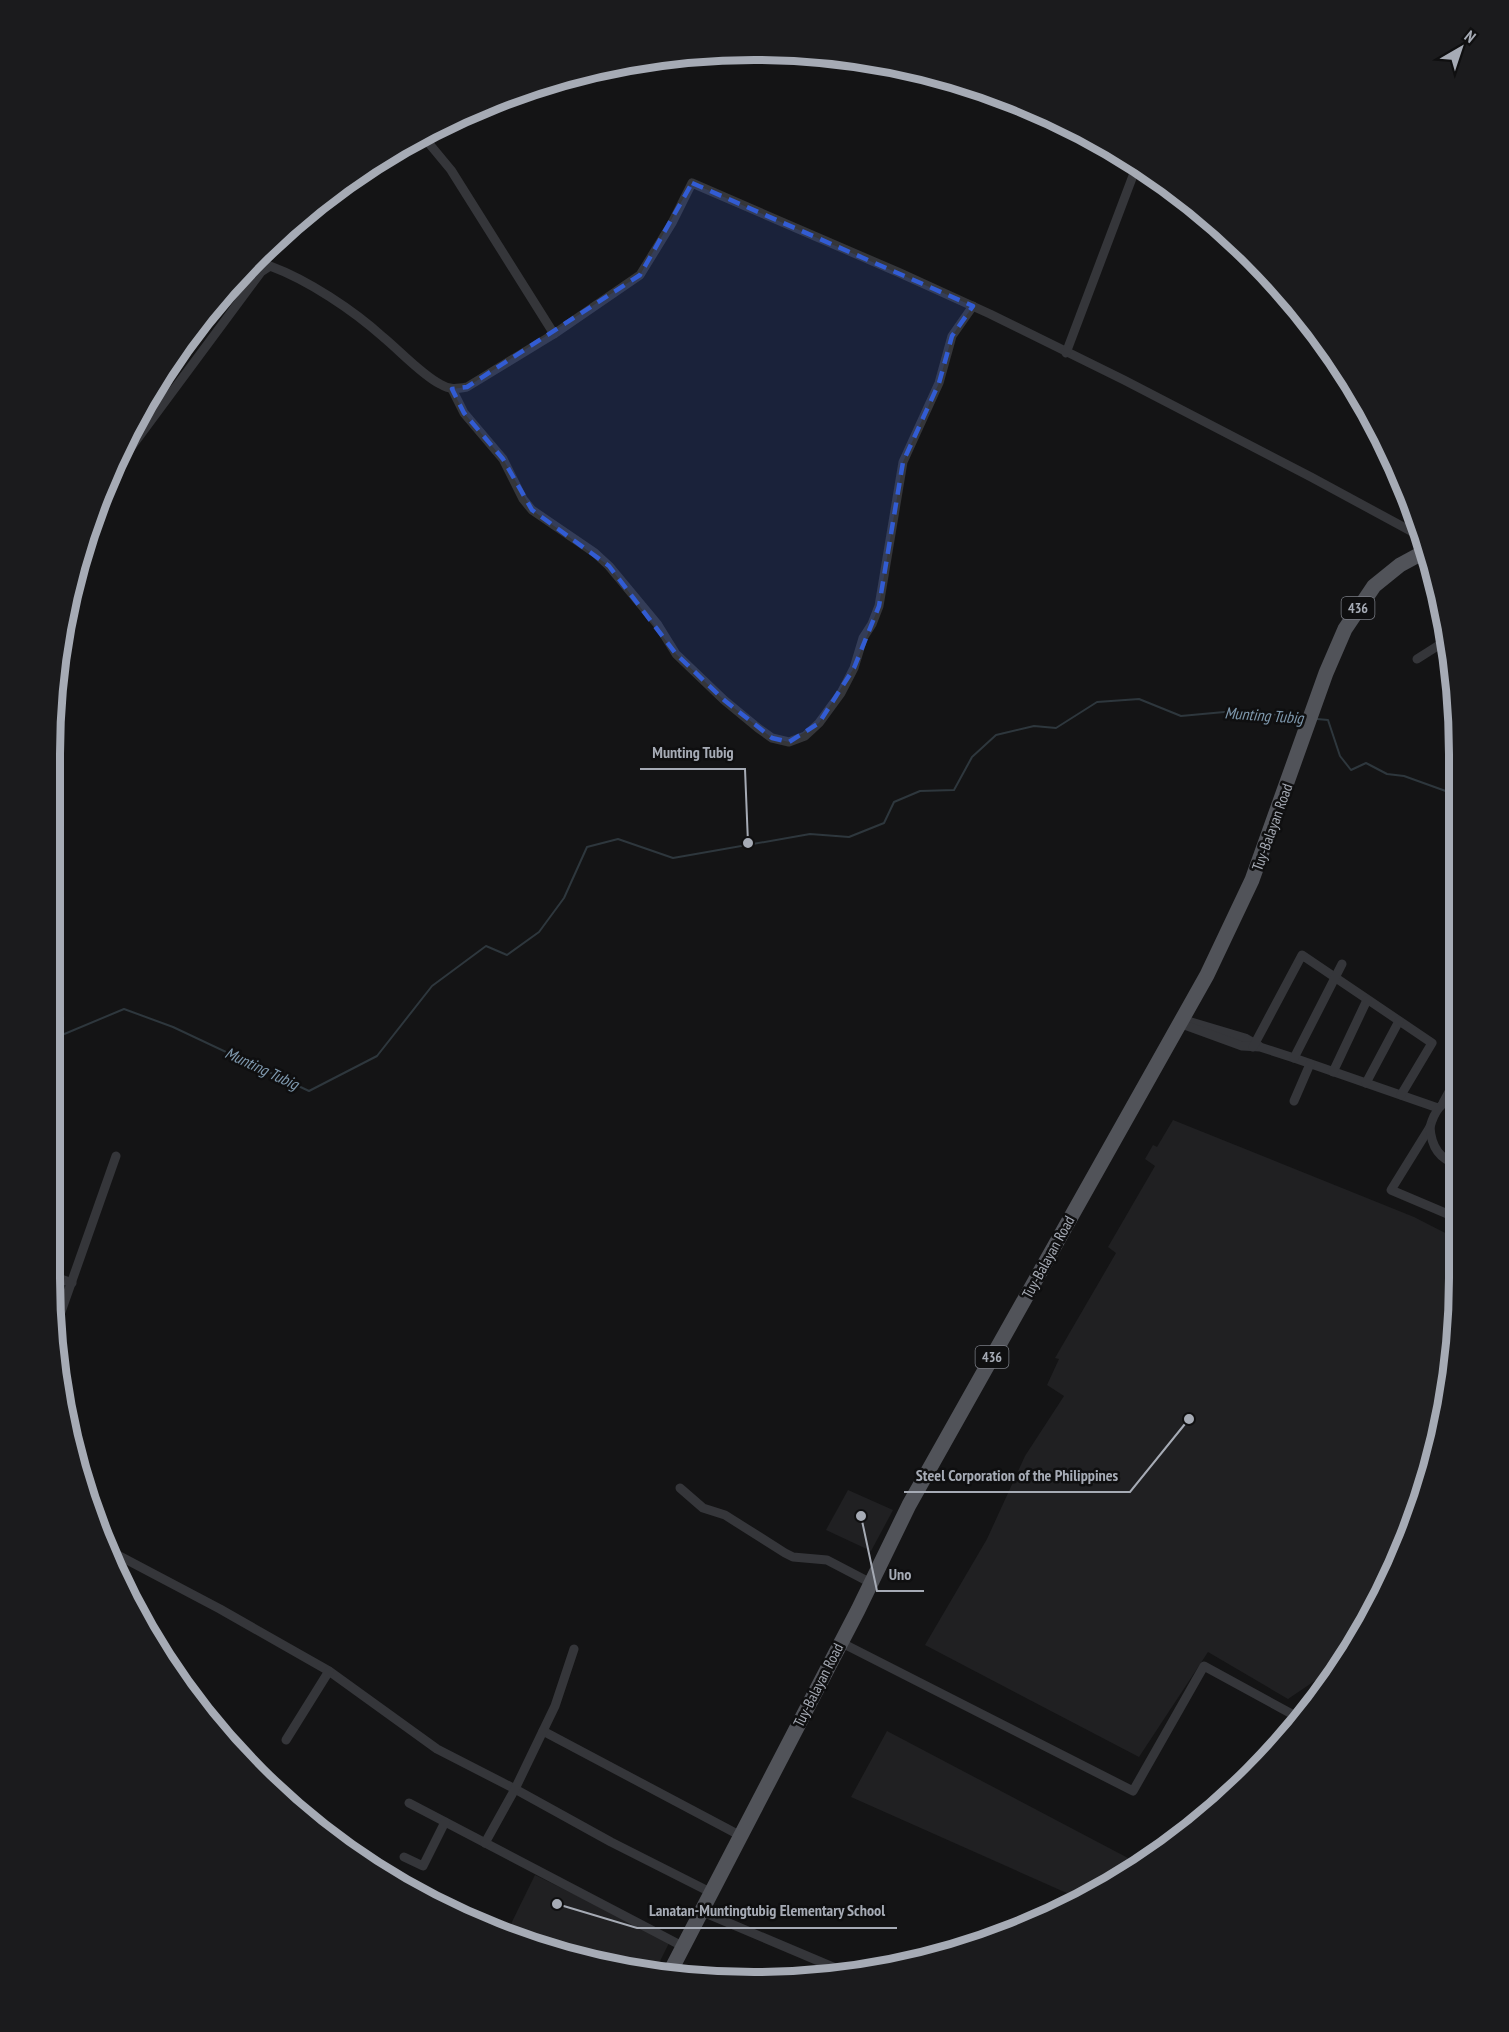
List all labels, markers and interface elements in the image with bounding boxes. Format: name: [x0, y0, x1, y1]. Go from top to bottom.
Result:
north arrow: [1431, 18, 1491, 78]
text: N: [1461, 26, 1480, 47]
road number: 436: [1342, 597, 1374, 619]
water label: Munting Tubig: [1224, 702, 1305, 728]
callout: Munting Tubig: [640, 735, 745, 769]
text: Munting Tubig: [652, 742, 734, 762]
street label: Tuy-Balayan Road: [1247, 781, 1297, 873]
water label: Munting Tubig: [222, 1042, 303, 1094]
street label: Tuy-Balayan Road: [1018, 1212, 1078, 1302]
road number: 436: [976, 1346, 1008, 1368]
callout: Steel Corporation of the Philippines: [904, 1458, 1130, 1492]
text: Steel Corporation of the Philippines: [916, 1465, 1119, 1485]
callout: Uno: [877, 1557, 924, 1591]
text: Uno: [889, 1564, 911, 1584]
street label: Tuy-Balayan Road: [789, 1640, 847, 1730]
callout: Lanatan-Muntingtubig Elementary School: [637, 1894, 897, 1928]
text: Lanatan-Muntingtubig Elementary School: [649, 1900, 885, 1920]

